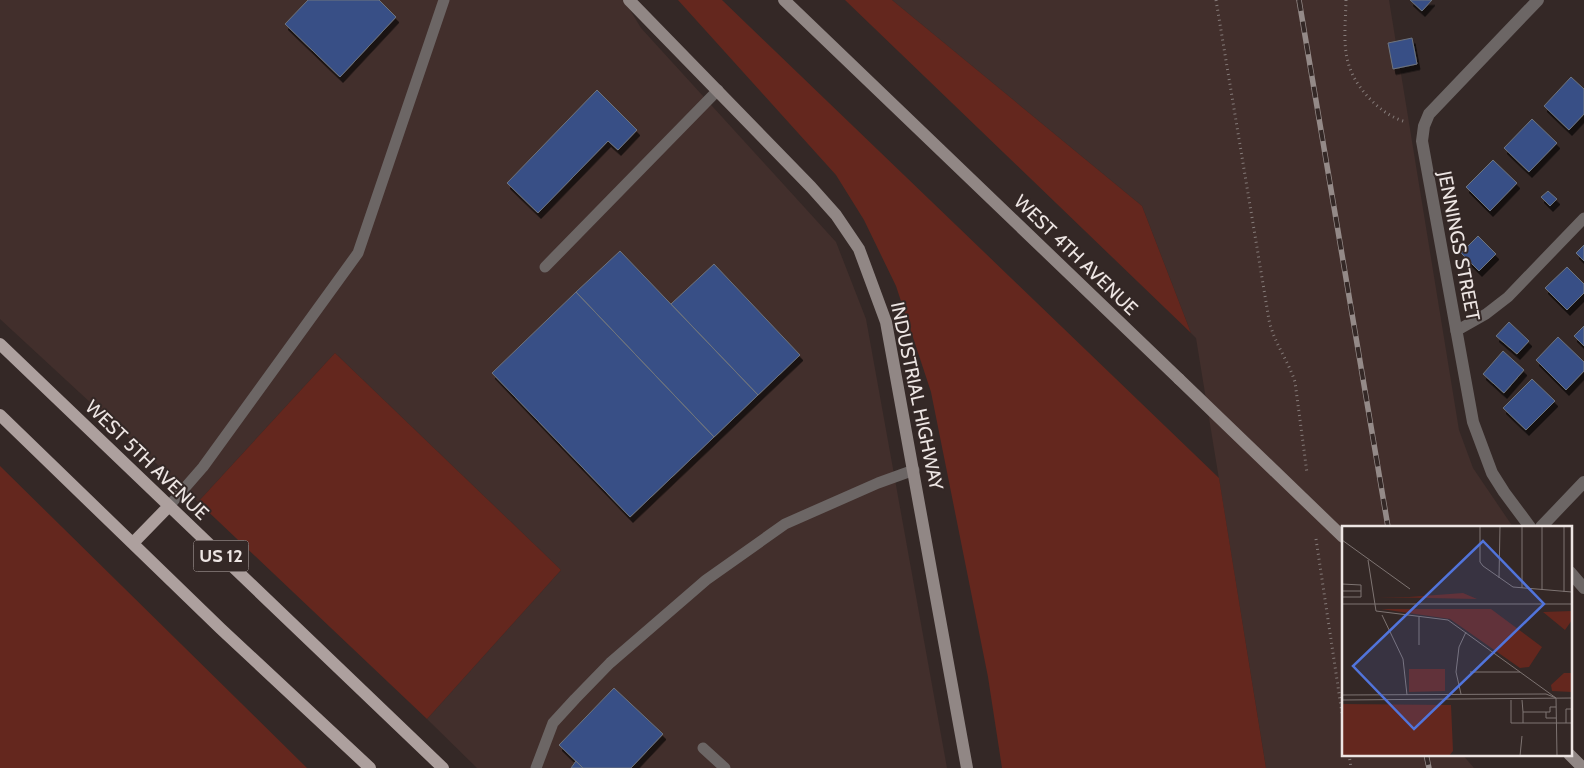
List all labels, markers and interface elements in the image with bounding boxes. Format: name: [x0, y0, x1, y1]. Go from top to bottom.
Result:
street label: JENNINGS STREET: [1433, 168, 1485, 323]
street label: WEST 4TH AVENUE: [1009, 190, 1143, 320]
street label: INDUSTRIAL HIGHWAY: [886, 300, 948, 492]
street label: WEST 5TH AVENUE: [81, 395, 213, 525]
inset map: [1342, 526, 1572, 756]
road number: US 12: [194, 540, 248, 572]

